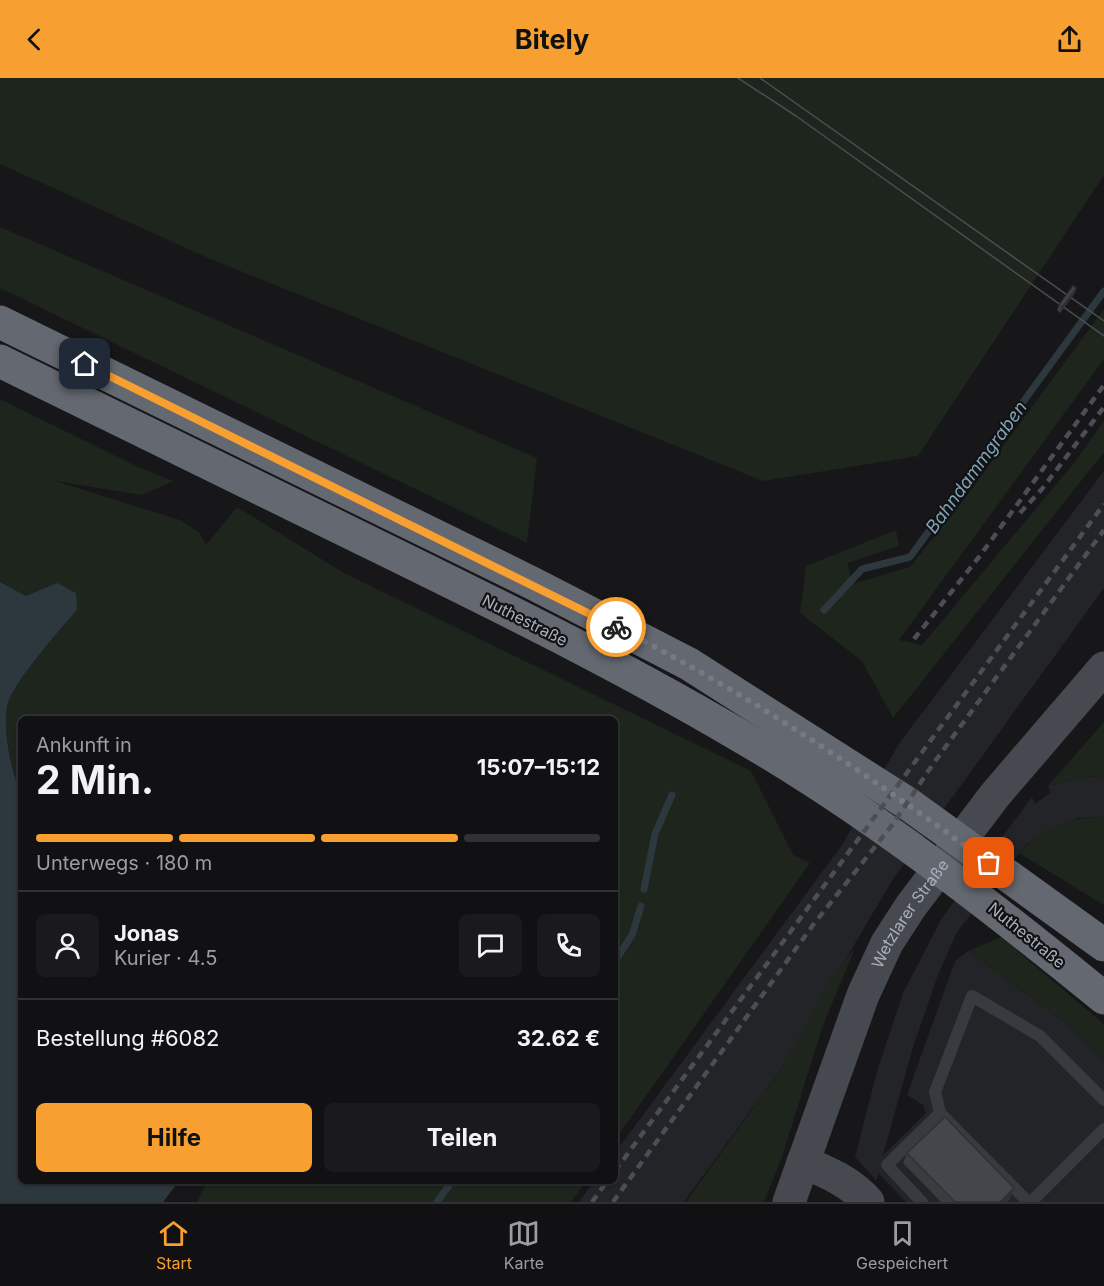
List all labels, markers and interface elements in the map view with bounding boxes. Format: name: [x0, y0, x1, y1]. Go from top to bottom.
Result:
icon: back: [18, 23, 51, 56]
text: Bitely: [515, 23, 589, 56]
icon: share: [1053, 23, 1086, 56]
pin: [59, 338, 110, 389]
icon: home: [68, 347, 101, 380]
water label: Bahndammgraben: [921, 397, 1031, 537]
street label: Nuthestraße: [479, 590, 571, 650]
courier: [586, 597, 646, 657]
icon: bike: [600, 611, 633, 644]
text: Ankunft in: [36, 733, 132, 757]
text: 15:07–15:12: [477, 754, 600, 780]
text: 2 Min.: [36, 756, 154, 803]
pin: [963, 837, 1014, 888]
icon: bag: [972, 846, 1005, 879]
text: Unterwegs · 180 m: [36, 851, 212, 875]
street label: Wetzlarer Straße: [867, 855, 953, 971]
street label: Nuthestraße: [984, 898, 1070, 972]
button: person: [36, 914, 99, 977]
button: chat: [459, 914, 522, 977]
button: phone: [537, 914, 600, 977]
text: Jonas: [114, 920, 179, 946]
text: Kurier · 4.5: [114, 946, 217, 970]
text: Bestellung #6082: [36, 1025, 219, 1051]
text: 32.62 €: [517, 1025, 600, 1051]
button: Hilfe: [36, 1103, 312, 1172]
button: Teilen: [324, 1103, 600, 1172]
tab: Start: [156, 1217, 192, 1273]
tab: Karte: [504, 1217, 544, 1273]
tab: Gespeichert: [856, 1217, 948, 1273]

